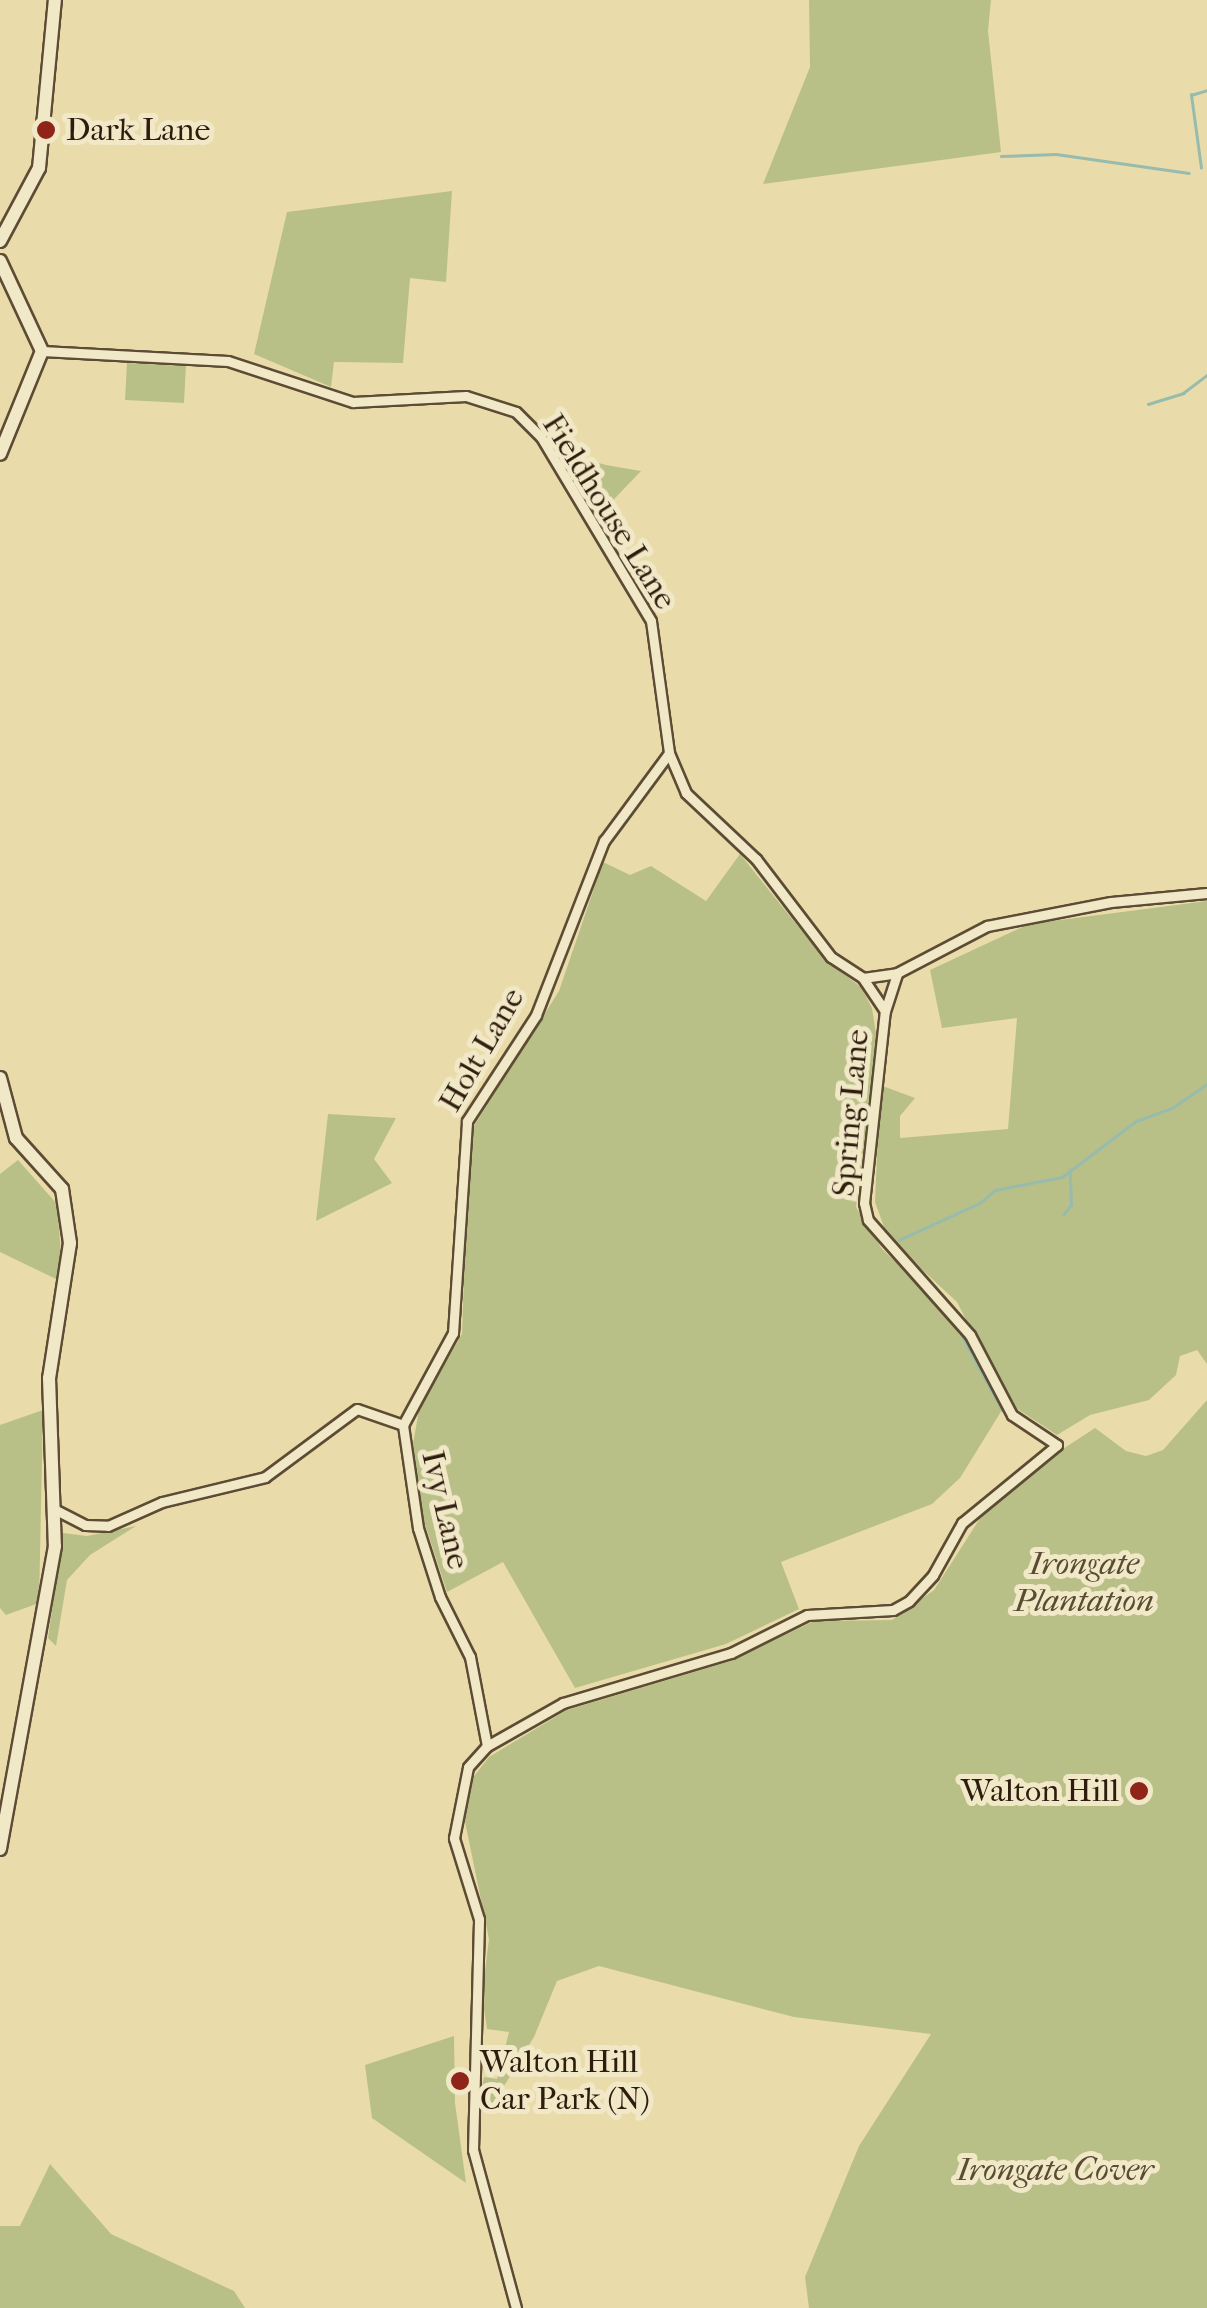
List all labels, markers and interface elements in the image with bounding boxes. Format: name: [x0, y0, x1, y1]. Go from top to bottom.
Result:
place label: Dark Lane: [66, 111, 210, 149]
marker: Dark Lane: [35, 119, 57, 141]
street label: Fieldhouse Lane: [534, 407, 684, 617]
street label: Holt Lane: [431, 981, 533, 1119]
street label: Spring Lane: [825, 1028, 877, 1198]
street label: Ivy Lane: [413, 1447, 477, 1573]
park label: Irongate Plantation: [1014, 1546, 1154, 1621]
place label: Walton Hill: [961, 1772, 1119, 1810]
marker: Walton Hill: [1128, 1780, 1150, 1802]
place label: Walton Hill Car Park (N): [480, 2044, 650, 2119]
marker: Walton Hill Car Park (N): [449, 2070, 471, 2092]
park label: Irongate Cover: [957, 2151, 1153, 2189]

